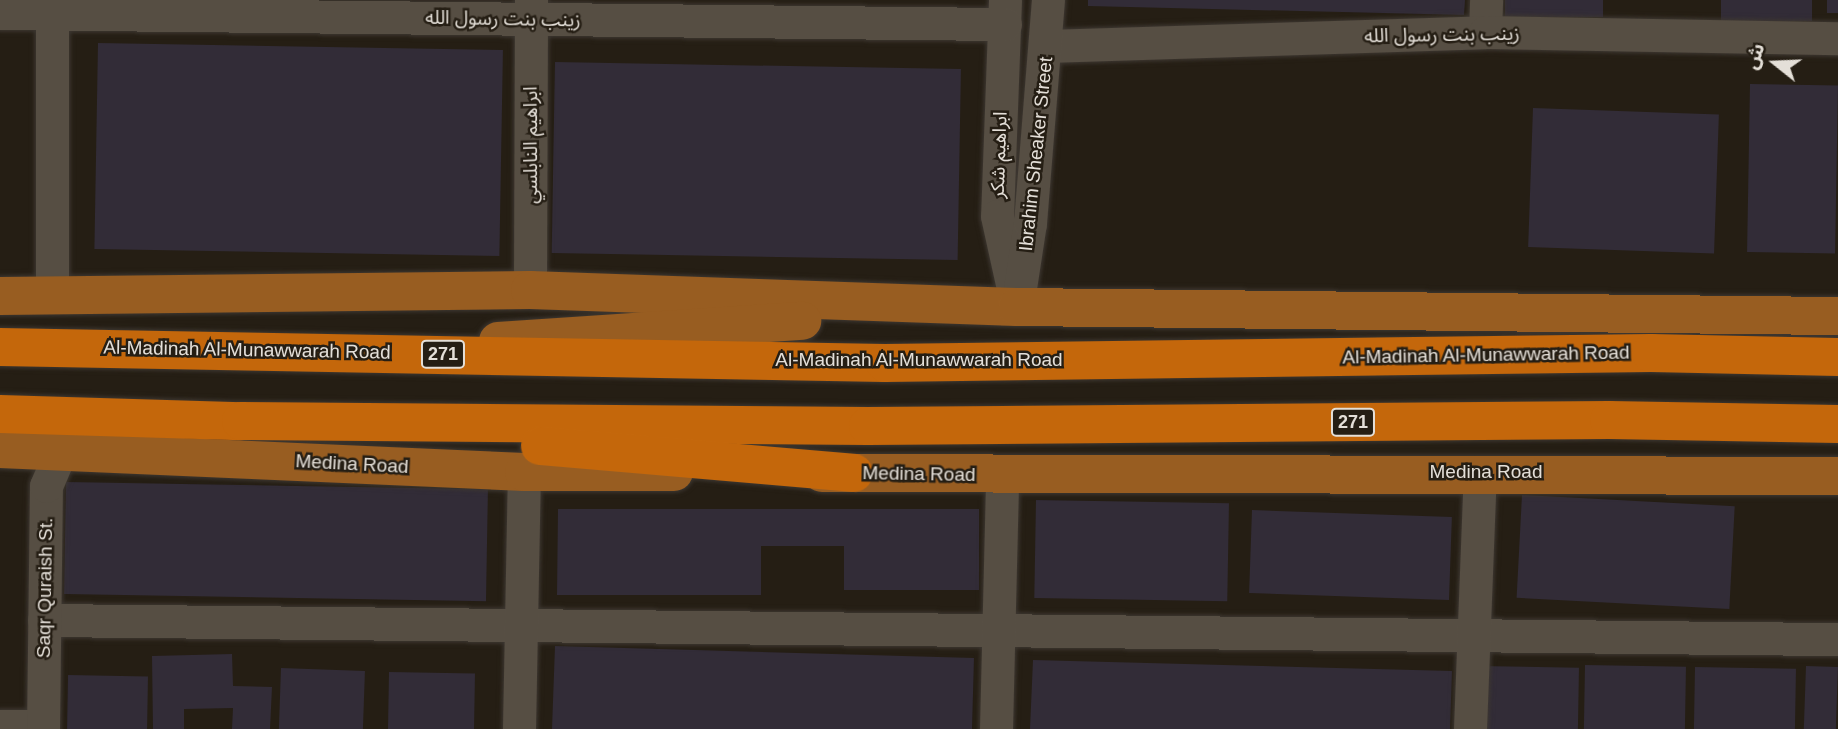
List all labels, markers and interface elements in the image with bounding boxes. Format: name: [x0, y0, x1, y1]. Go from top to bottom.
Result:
street label: زينب بنت رسول الله: [425, 6, 581, 32]
street label: زينب بنت رسول الله: [1364, 22, 1520, 48]
north arrow: [1740, 28, 1810, 98]
text: ش: [1741, 41, 1769, 72]
street label: Ibrahim Sheaker Street: [1014, 56, 1058, 252]
street label: ابراهيم النابلسي: [520, 86, 542, 204]
street label: ابراهيم شكر: [986, 111, 1012, 199]
street label: Al-Madinah Al-Munawwarah Road: [103, 336, 391, 364]
road number: 271: [420, 340, 466, 368]
street label: Al-Madinah Al-Munawwarah Road: [1342, 341, 1630, 369]
street label: Al-Madinah Al-Munawwarah Road: [775, 349, 1063, 371]
road number: 271: [1330, 408, 1376, 436]
street label: Medina Road: [295, 450, 409, 478]
street label: Medina Road: [1429, 461, 1543, 483]
street label: Medina Road: [862, 462, 976, 486]
street label: Saqr Quraish St.: [32, 518, 58, 658]

